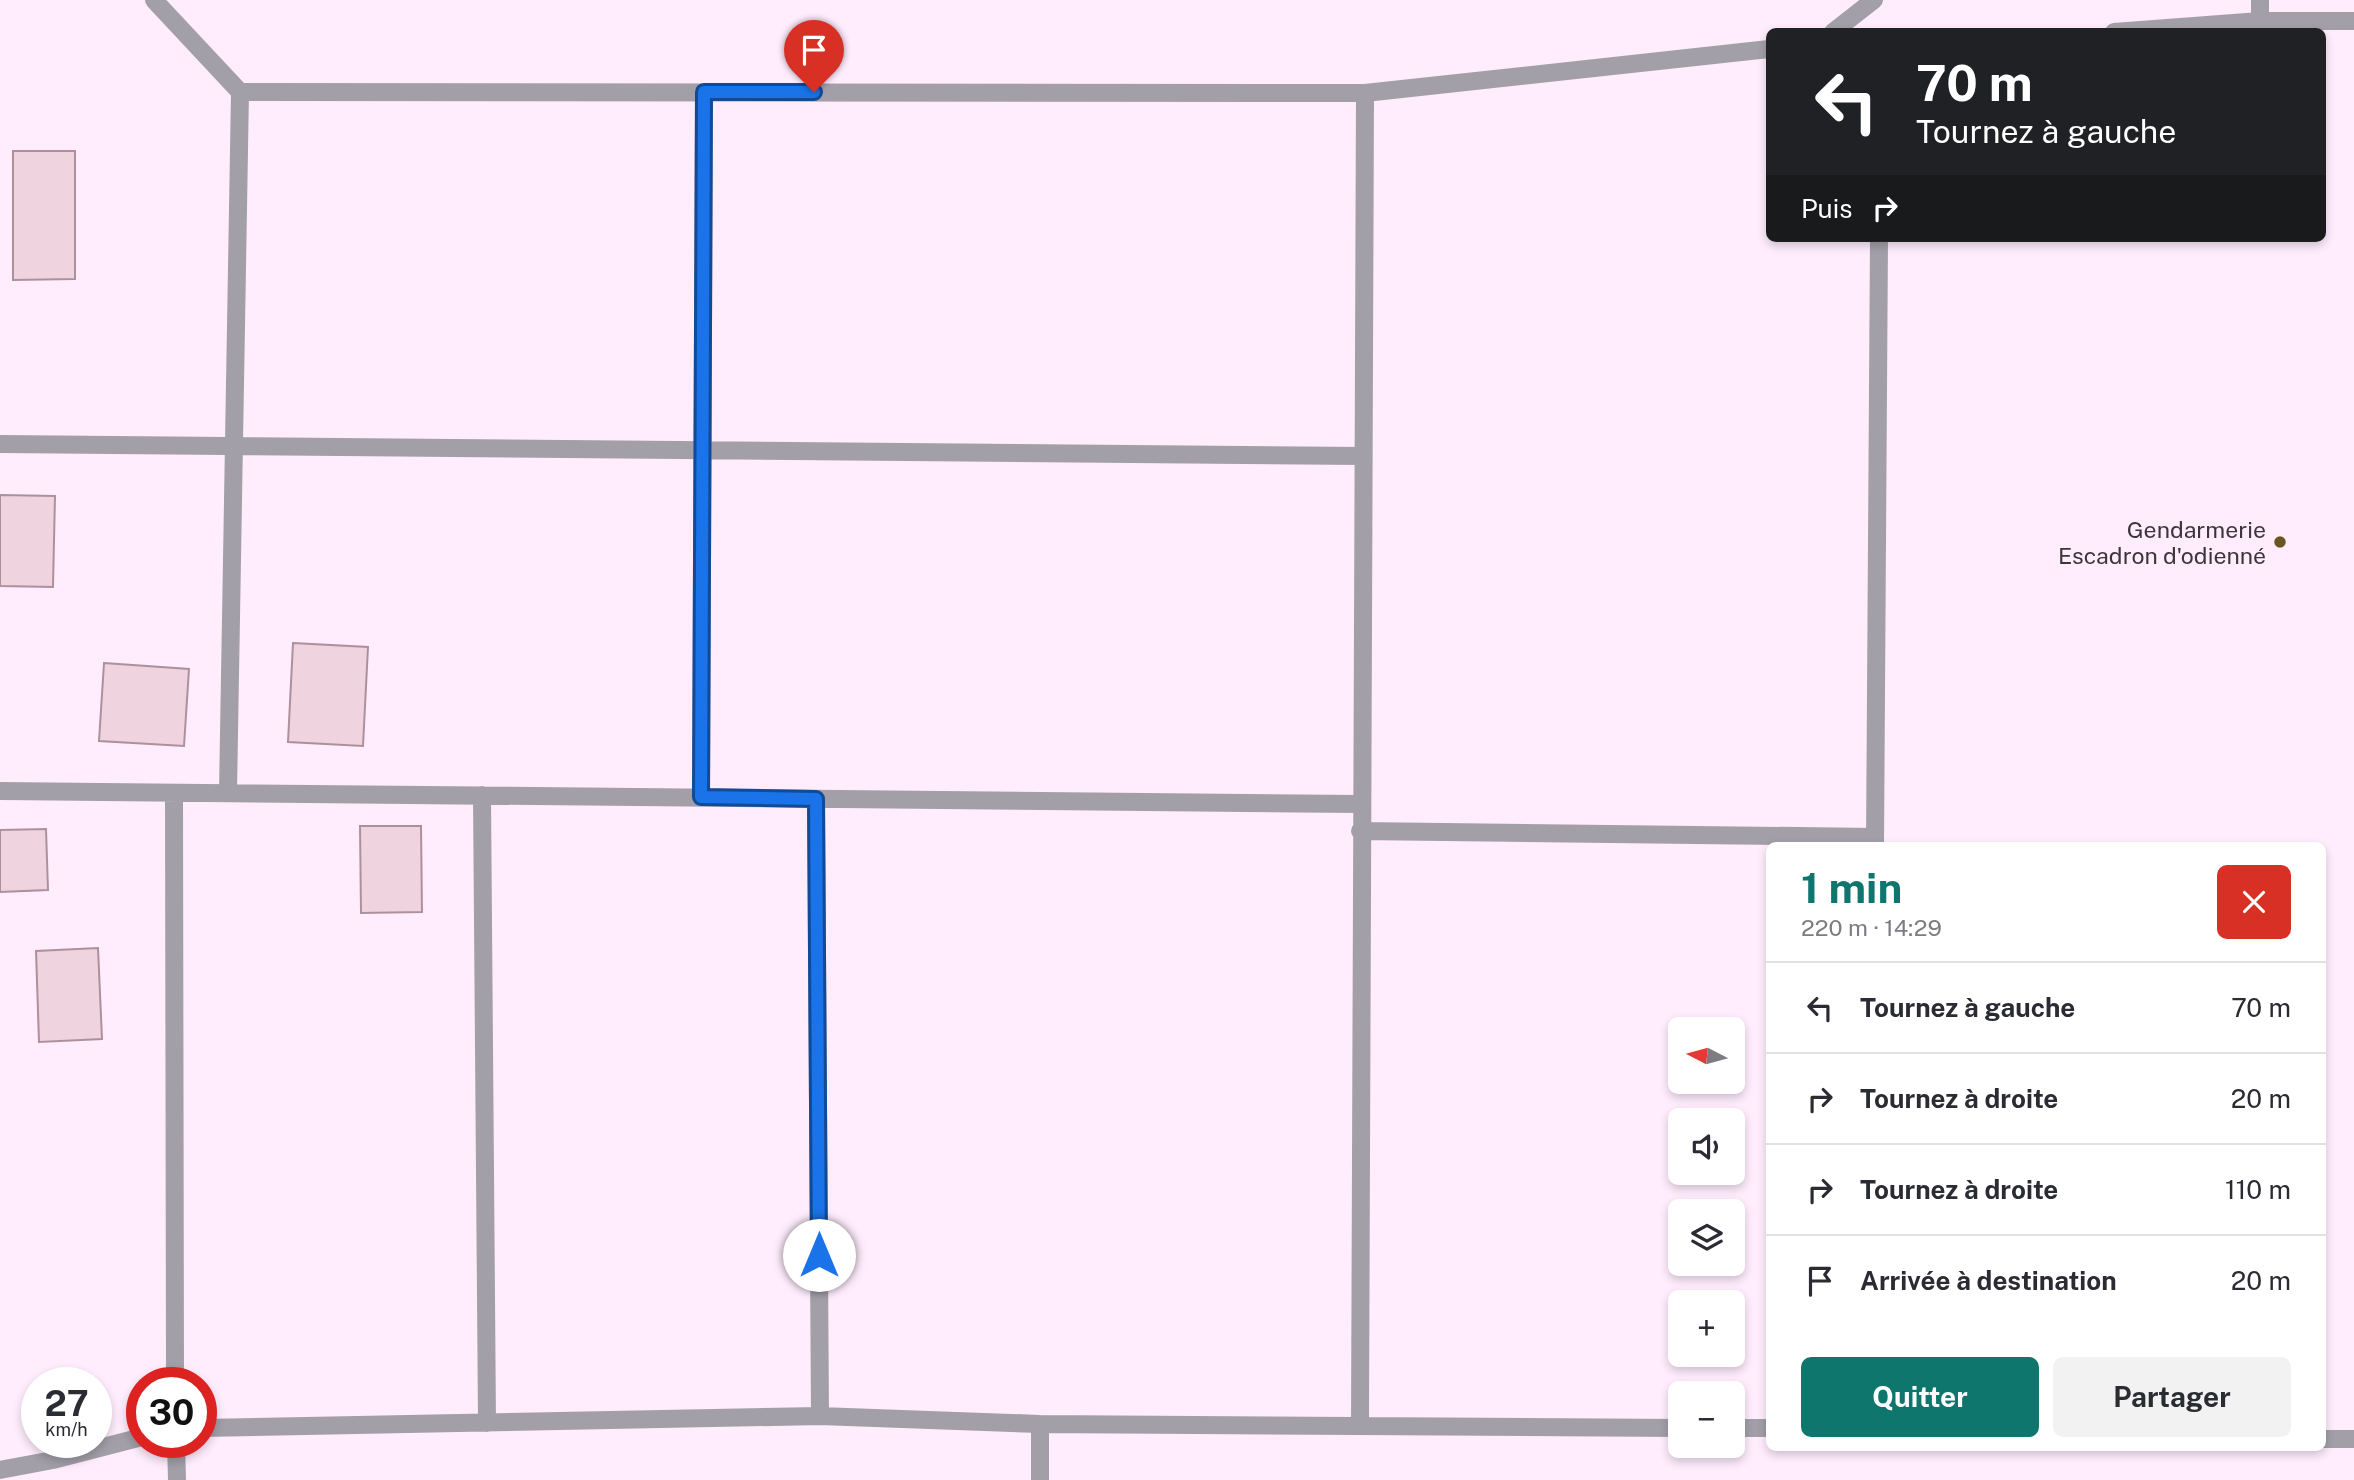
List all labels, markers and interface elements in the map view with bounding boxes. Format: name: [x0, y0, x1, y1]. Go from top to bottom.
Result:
pin: [784, 20, 844, 92]
icon: arrive: [795, 31, 833, 69]
text: 70 m: [1916, 54, 2033, 112]
icon: left: [1801, 56, 1892, 147]
text: Tournez à gauche: [1916, 113, 2176, 150]
icon: right: [1866, 189, 1904, 227]
text: Puis: [1801, 193, 1852, 224]
place label: Gendarmerie Escadron d'odienné: [2058, 516, 2266, 569]
marker: Gendarmerie Escadron d'odienné: [2272, 534, 2288, 550]
text: 1 min: [1801, 863, 1902, 912]
button: close: [2217, 865, 2291, 939]
text: 220 m · 14:29: [1801, 914, 1942, 941]
icon: left: [1801, 989, 1839, 1027]
text: Tournez à gauche: [1860, 992, 2075, 1023]
text: 70 m: [2231, 992, 2291, 1023]
north arrow: [1668, 1017, 1745, 1094]
map controls: [1668, 1017, 1745, 1458]
icon: right: [1801, 1080, 1839, 1118]
text: Tournez à droite: [1860, 1083, 2058, 1114]
text: 20 m: [2231, 1083, 2291, 1114]
button: sound: [1668, 1108, 1745, 1185]
icon: right: [1801, 1171, 1839, 1209]
text: Tournez à droite: [1860, 1174, 2058, 1205]
text: 110 m: [2225, 1174, 2291, 1205]
button: layers: [1668, 1199, 1745, 1276]
position arrow: [782, 1218, 856, 1292]
icon: arrive: [1801, 1262, 1839, 1300]
text: Arrivée à destination: [1860, 1265, 2117, 1296]
text: 20 m: [2231, 1265, 2291, 1296]
button: +: [1668, 1290, 1745, 1367]
button: Quitter: [1801, 1357, 2039, 1437]
button: Partager: [2053, 1357, 2291, 1437]
speed limit sign: 30: [126, 1367, 217, 1458]
button: −: [1668, 1381, 1745, 1458]
text: 27: [44, 1383, 89, 1424]
text: km/h: [45, 1419, 88, 1440]

